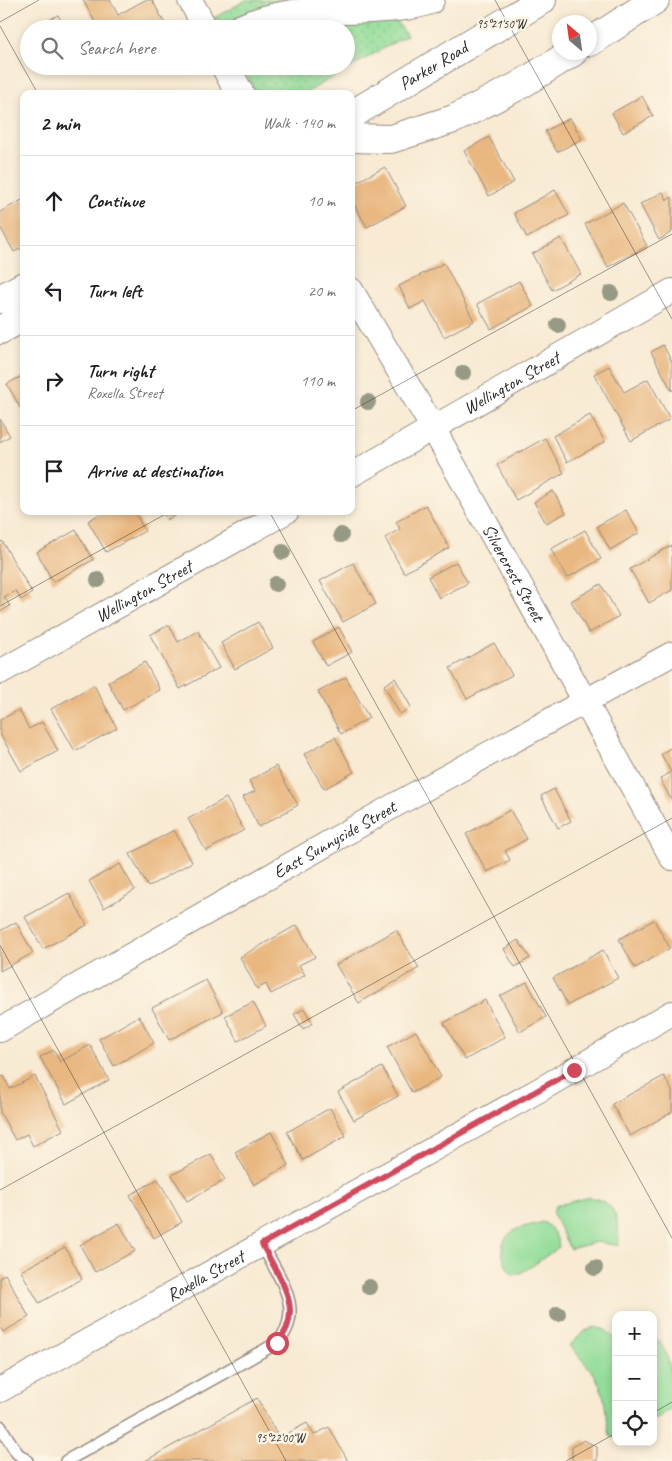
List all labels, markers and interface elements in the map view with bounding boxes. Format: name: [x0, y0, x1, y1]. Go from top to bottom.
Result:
north arrow: [552, 15, 597, 60]
text: 95°21'50"W: [477, 16, 528, 32]
search box: [20, 20, 355, 75]
icon: search: [38, 34, 66, 62]
street label: Parker Road: [395, 35, 474, 95]
text: Search here: [78, 36, 155, 60]
text: 2 min: [40, 110, 80, 136]
text: Walk · 140 m: [263, 113, 335, 133]
icon: ahead: [40, 187, 68, 215]
text: Continue: [87, 189, 144, 213]
text: 10 m: [308, 191, 335, 211]
icon: left: [40, 277, 68, 305]
text: Turn left: [87, 279, 142, 303]
text: 20 m: [308, 281, 335, 301]
street label: Wellington Street: [460, 345, 566, 419]
text: Turn right: [87, 359, 154, 383]
icon: right: [40, 367, 68, 395]
text: 110 m: [301, 371, 335, 391]
text: Roxella Street: [87, 383, 162, 403]
icon: arrive: [40, 457, 68, 485]
text: Arrive at destination: [87, 459, 223, 483]
street label: Silvercrest Street: [478, 520, 550, 627]
street label: Wellington Street: [92, 554, 199, 627]
street label: East Sunnyside Street: [269, 795, 401, 883]
route end: [563, 1059, 586, 1082]
street label: Roxella Street: [163, 1244, 250, 1306]
map controls: [612, 1311, 657, 1446]
button: +: [612, 1311, 657, 1356]
route start: [266, 1332, 289, 1355]
button: −: [612, 1356, 657, 1401]
button: locate: [612, 1401, 657, 1446]
text: 95°22'00"W: [256, 1430, 307, 1446]

